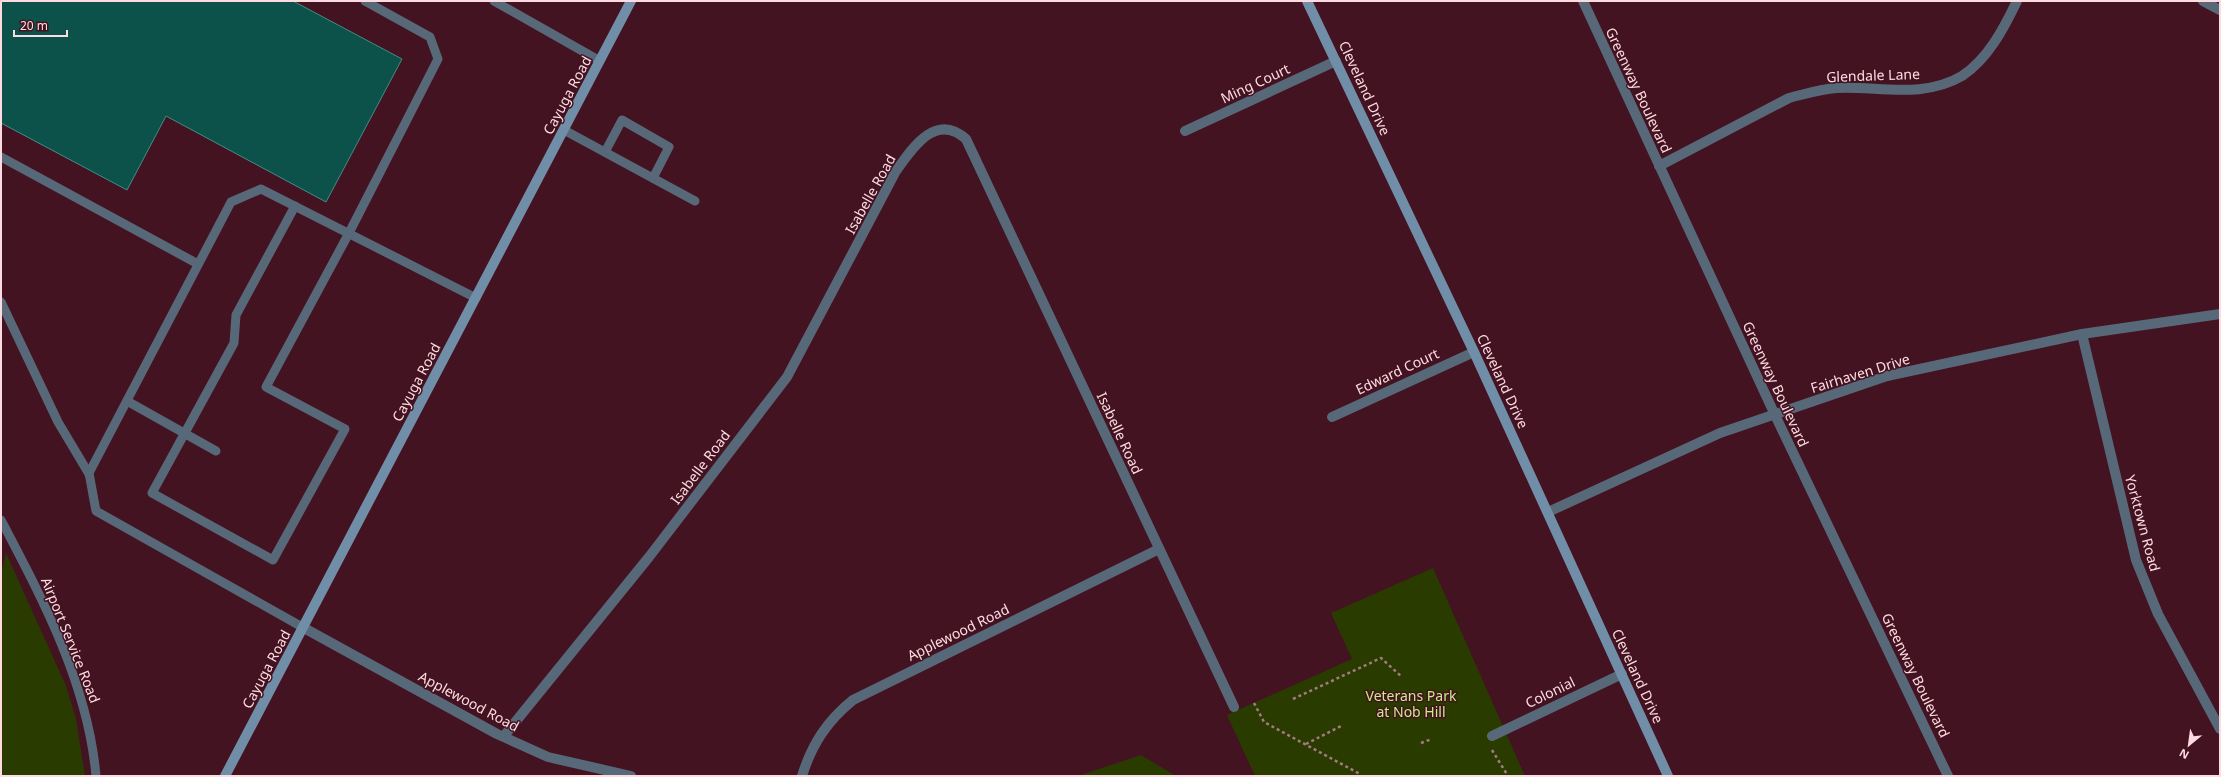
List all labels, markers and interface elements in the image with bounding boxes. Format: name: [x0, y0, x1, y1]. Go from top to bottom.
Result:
scale bar: [14, 12, 67, 38]
text: 20 m: [20, 17, 48, 34]
street label: Greenway Boulevard: [1602, 24, 1676, 156]
street label: Cleveland Drive: [1335, 38, 1395, 138]
street label: Cayuga Road: [538, 52, 596, 138]
street label: Ming Court: [1217, 59, 1293, 107]
street label: Glendale Lane: [1826, 64, 1920, 86]
street label: Isabelle Road: [840, 151, 900, 237]
street label: Greenway Boulevard: [1739, 318, 1813, 450]
street label: Cleveland Drive: [1473, 331, 1533, 431]
street label: Cayuga Road: [387, 339, 445, 425]
street label: Edward Court: [1352, 343, 1442, 399]
street label: Fairhaven Drive: [1808, 349, 1912, 397]
street label: Isabelle Road: [1093, 389, 1147, 477]
street label: Isabelle Road: [666, 426, 734, 508]
street label: Yorktown Road: [2121, 473, 2165, 573]
street label: Airport Service Road: [37, 574, 105, 706]
street label: Applewood Road: [904, 599, 1012, 665]
street label: Greenway Boulevard: [1878, 610, 1954, 740]
street label: Cayuga Road: [237, 626, 295, 712]
street label: Cleveland Drive: [1608, 626, 1668, 726]
street label: Applewood Road: [415, 667, 523, 735]
street label: Colonial: [1522, 672, 1578, 712]
park label: Veterans Park at Nob Hill: [1366, 686, 1457, 721]
north arrow: [2169, 725, 2209, 765]
text: N: [2176, 745, 2191, 763]

